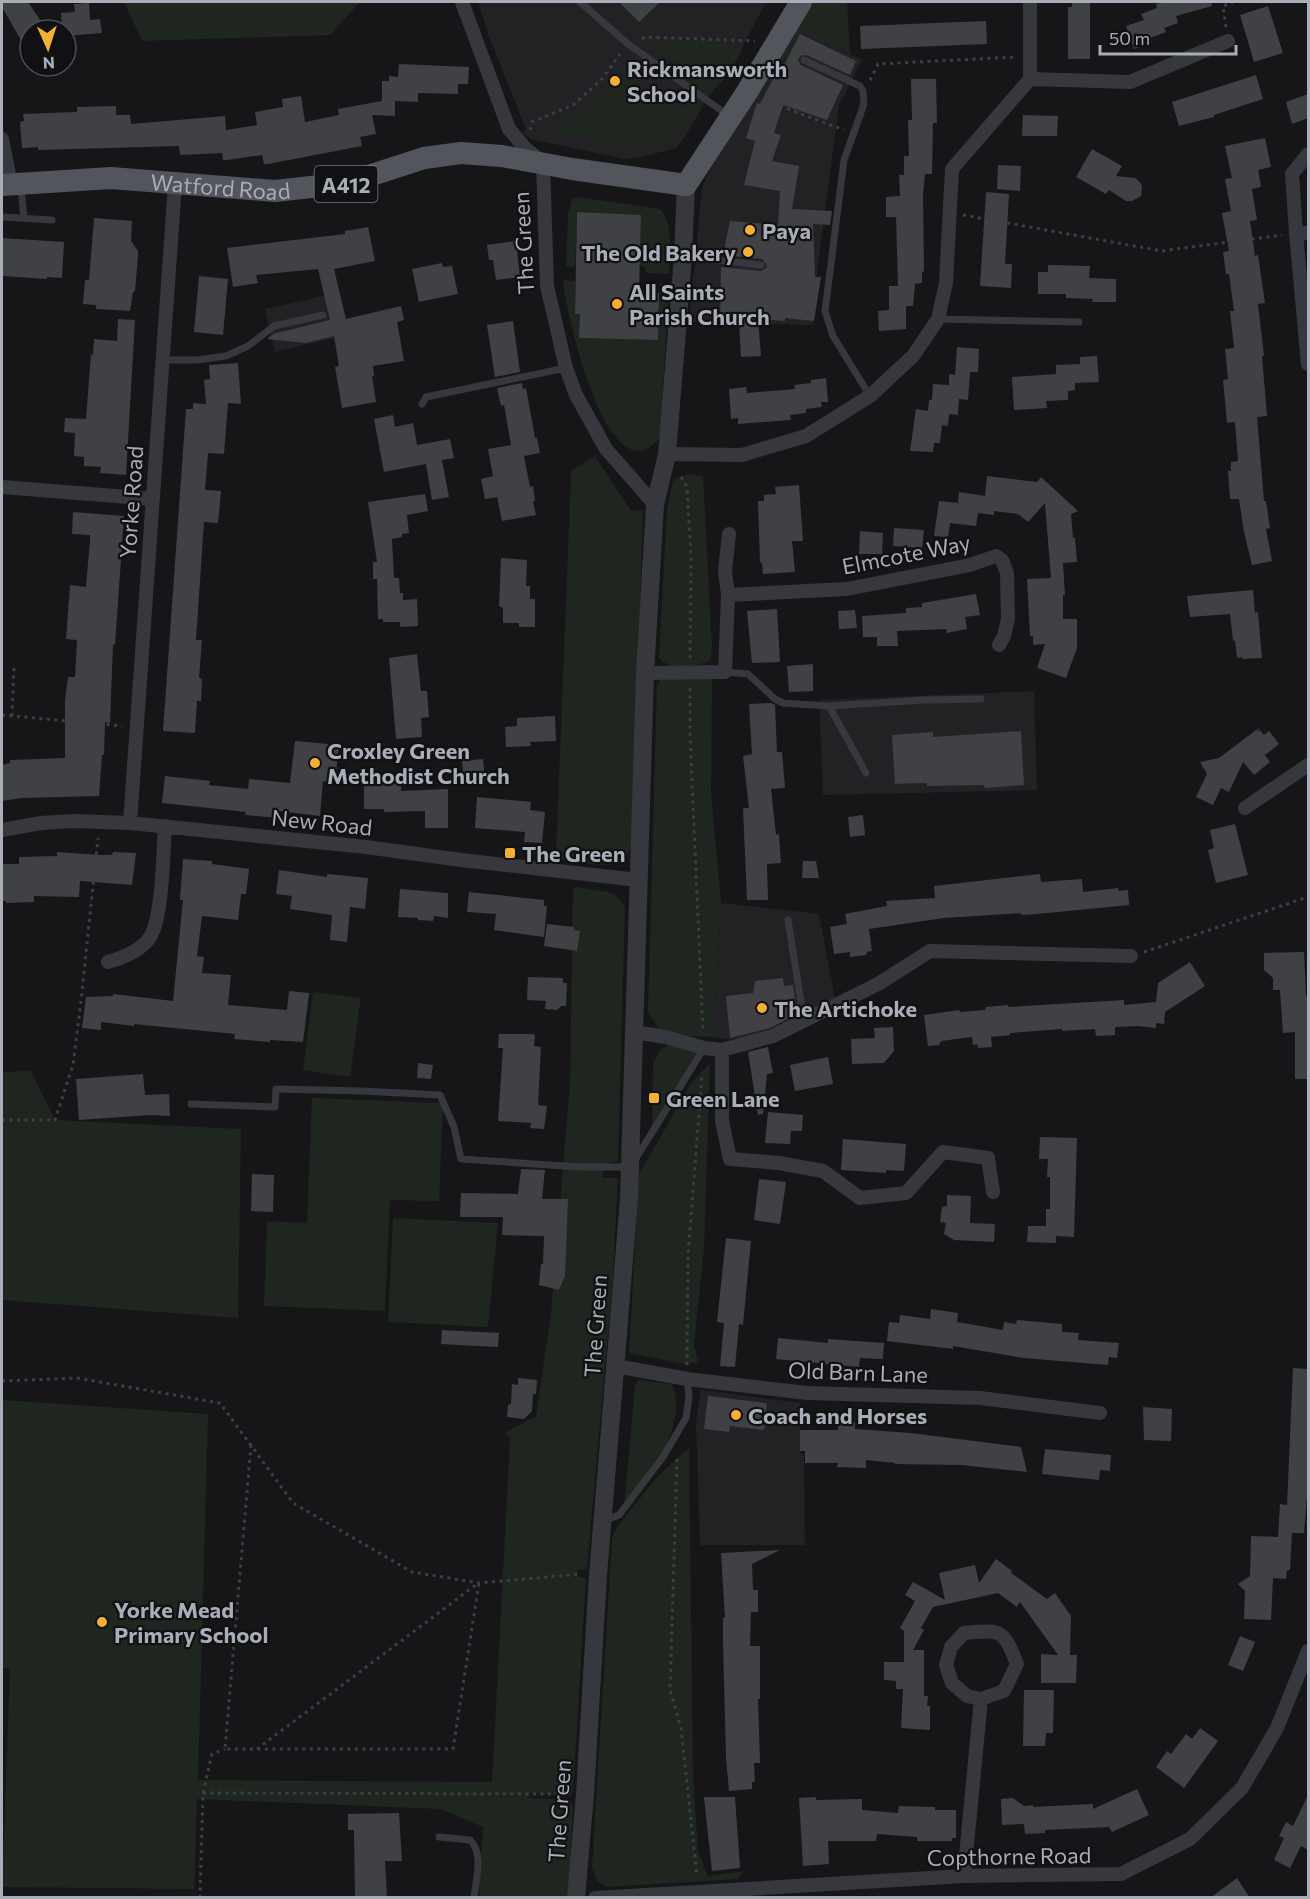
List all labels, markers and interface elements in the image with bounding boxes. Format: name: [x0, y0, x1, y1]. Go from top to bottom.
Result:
north arrow: [18, 18, 78, 78]
scale bar: [1100, 18, 1236, 56]
text: 50 m: [1109, 27, 1150, 49]
text: N: [42, 54, 55, 73]
place label: Rickmansworth School: [627, 55, 787, 107]
marker: Rickmansworth School: [608, 74, 622, 88]
road number: A412: [314, 166, 378, 202]
street label: Watford Road: [150, 168, 292, 205]
street label: The Green: [507, 191, 539, 295]
place label: Paya: [762, 217, 811, 244]
marker: Paya: [743, 223, 757, 237]
place label: The Old Bakery: [581, 239, 736, 266]
marker: The Old Bakery: [741, 245, 755, 259]
place label: All Saints Parish Church: [629, 278, 770, 330]
marker: All Saints Parish Church: [610, 297, 624, 311]
street label: Yorke Road: [114, 445, 148, 559]
street label: Elmcote Way: [839, 528, 973, 580]
place label: Croxley Green Methodist Church: [327, 737, 510, 789]
marker: Croxley Green Methodist Church: [308, 756, 322, 770]
street label: New Road: [270, 803, 374, 841]
place label: The Green: [522, 840, 625, 867]
marker: The Green: [503, 846, 517, 860]
place label: The Artichoke: [774, 995, 917, 1022]
marker: The Artichoke: [755, 1001, 769, 1015]
place label: Green Lane: [666, 1085, 780, 1112]
marker: Green Lane: [647, 1091, 661, 1105]
street label: The Green: [578, 1274, 612, 1378]
street label: Old Barn Lane: [788, 1356, 928, 1388]
place label: Coach and Horses: [748, 1402, 927, 1429]
marker: Coach and Horses: [729, 1408, 743, 1422]
place label: Yorke Mead Primary School: [114, 1596, 269, 1648]
marker: Yorke Mead Primary School: [95, 1615, 109, 1629]
street label: The Green: [542, 1759, 576, 1863]
street label: Copthorne Road: [927, 1841, 1091, 1871]

